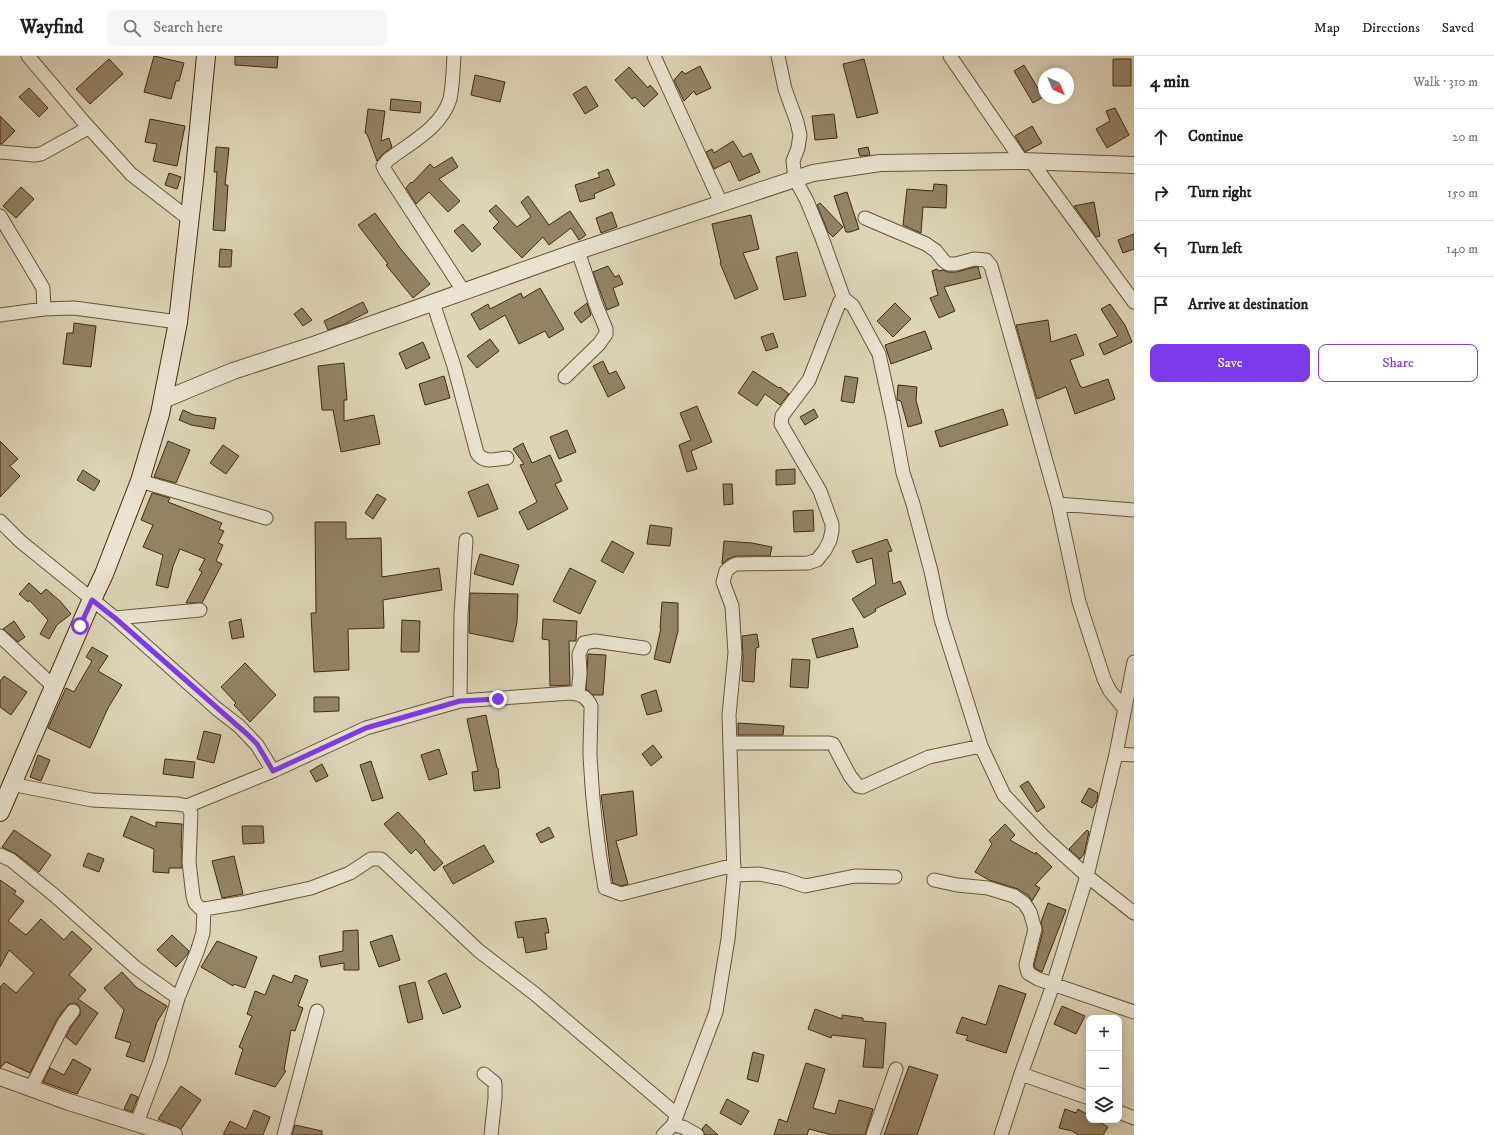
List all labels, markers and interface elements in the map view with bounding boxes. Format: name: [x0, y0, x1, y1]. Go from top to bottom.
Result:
search box: [107, 10, 387, 46]
text: Wayfind: [20, 16, 83, 39]
icon: search: [121, 17, 143, 39]
text: Search here: [153, 18, 223, 37]
text: Map: [1314, 19, 1340, 37]
text: Directions: [1362, 19, 1420, 37]
text: Saved: [1442, 19, 1474, 37]
north arrow: [1038, 68, 1074, 104]
text: 4 min: [1150, 71, 1189, 93]
text: Walk · 310 m: [1413, 74, 1478, 90]
icon: ahead: [1150, 126, 1172, 148]
text: Continue: [1188, 127, 1243, 146]
text: 20 m: [1452, 129, 1478, 145]
icon: right: [1150, 182, 1172, 204]
text: Turn right: [1188, 183, 1251, 202]
text: 150 m: [1447, 185, 1478, 201]
icon: left: [1150, 238, 1172, 260]
text: Turn left: [1188, 239, 1242, 258]
text: 140 m: [1446, 241, 1478, 257]
icon: arrive: [1150, 294, 1172, 316]
text: Arrive at destination: [1188, 295, 1308, 314]
button: Save: [1150, 344, 1310, 382]
button: Share: [1318, 344, 1478, 382]
route start: [71, 617, 89, 635]
route end: [489, 690, 507, 708]
map controls: [1086, 1015, 1122, 1123]
button: +: [1086, 1015, 1122, 1051]
button: −: [1086, 1051, 1122, 1087]
button: layers: [1086, 1087, 1122, 1123]

